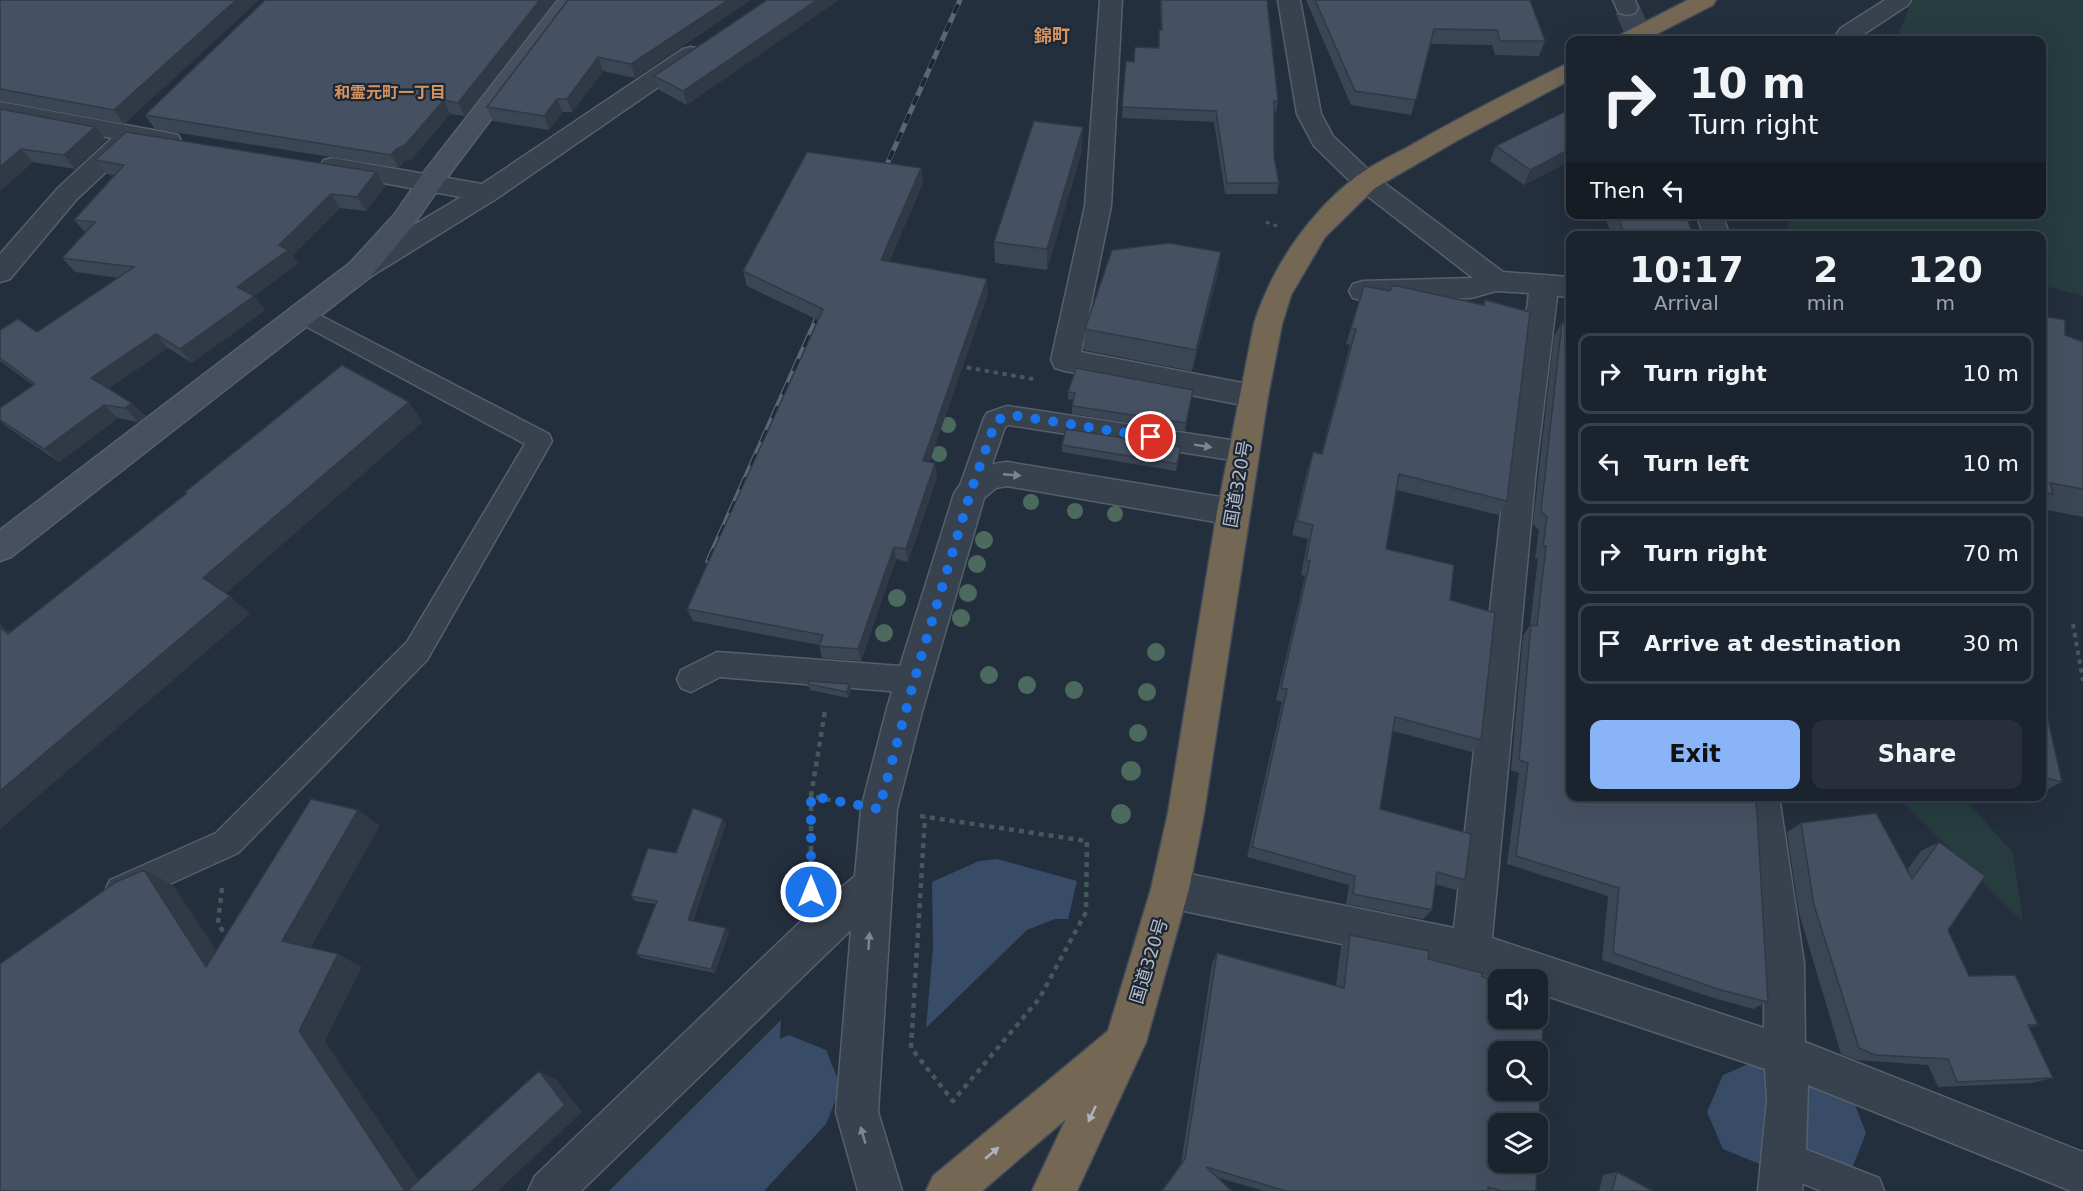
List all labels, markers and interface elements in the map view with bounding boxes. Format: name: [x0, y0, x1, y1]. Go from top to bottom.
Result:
district label: 錦町: [1034, 25, 1070, 46]
text: 10 m: [1689, 59, 1806, 108]
icon: right: [1590, 60, 1668, 138]
district label: 和霊元町一丁目: [334, 83, 446, 102]
text: Turn right: [1689, 109, 1818, 140]
icon: left: [1657, 174, 1690, 207]
text: Then: [1590, 178, 1645, 203]
text: 10:17: [1629, 249, 1744, 290]
text: 2: [1813, 249, 1838, 290]
text: 120: [1908, 249, 1983, 290]
text: Arrival: [1654, 291, 1719, 315]
text: min: [1807, 291, 1845, 315]
text: m: [1936, 291, 1955, 315]
icon: right: [1593, 357, 1626, 390]
text: Turn right: [1644, 361, 1767, 386]
text: 10 m: [1963, 361, 2019, 386]
pin: [1125, 411, 1176, 462]
icon: arrive: [1134, 420, 1167, 453]
street label: 国道320号: [1219, 439, 1256, 529]
one-way arrow: [1194, 442, 1213, 451]
icon: left: [1593, 447, 1626, 480]
text: Turn left: [1644, 451, 1749, 476]
text: 10 m: [1963, 451, 2019, 476]
one-way arrow: [1002, 470, 1021, 480]
icon: right: [1593, 537, 1626, 570]
text: Turn right: [1644, 541, 1767, 566]
text: 70 m: [1963, 541, 2019, 566]
icon: arrive: [1593, 627, 1626, 660]
text: Arrive at destination: [1644, 631, 1901, 656]
text: 30 m: [1963, 631, 2019, 656]
button: Exit: [1590, 720, 1800, 789]
button: Share: [1812, 720, 2022, 789]
position arrow: [779, 860, 843, 924]
street label: 国道320号: [1126, 916, 1171, 1006]
one-way arrow: [864, 932, 873, 951]
map controls: [1488, 969, 1548, 1173]
button: sound: [1488, 969, 1548, 1029]
button: search: [1488, 1041, 1548, 1101]
one-way arrow: [1087, 1105, 1096, 1123]
button: layers: [1488, 1113, 1548, 1173]
one-way arrow: [858, 1126, 867, 1144]
one-way arrow: [984, 1147, 1000, 1160]

